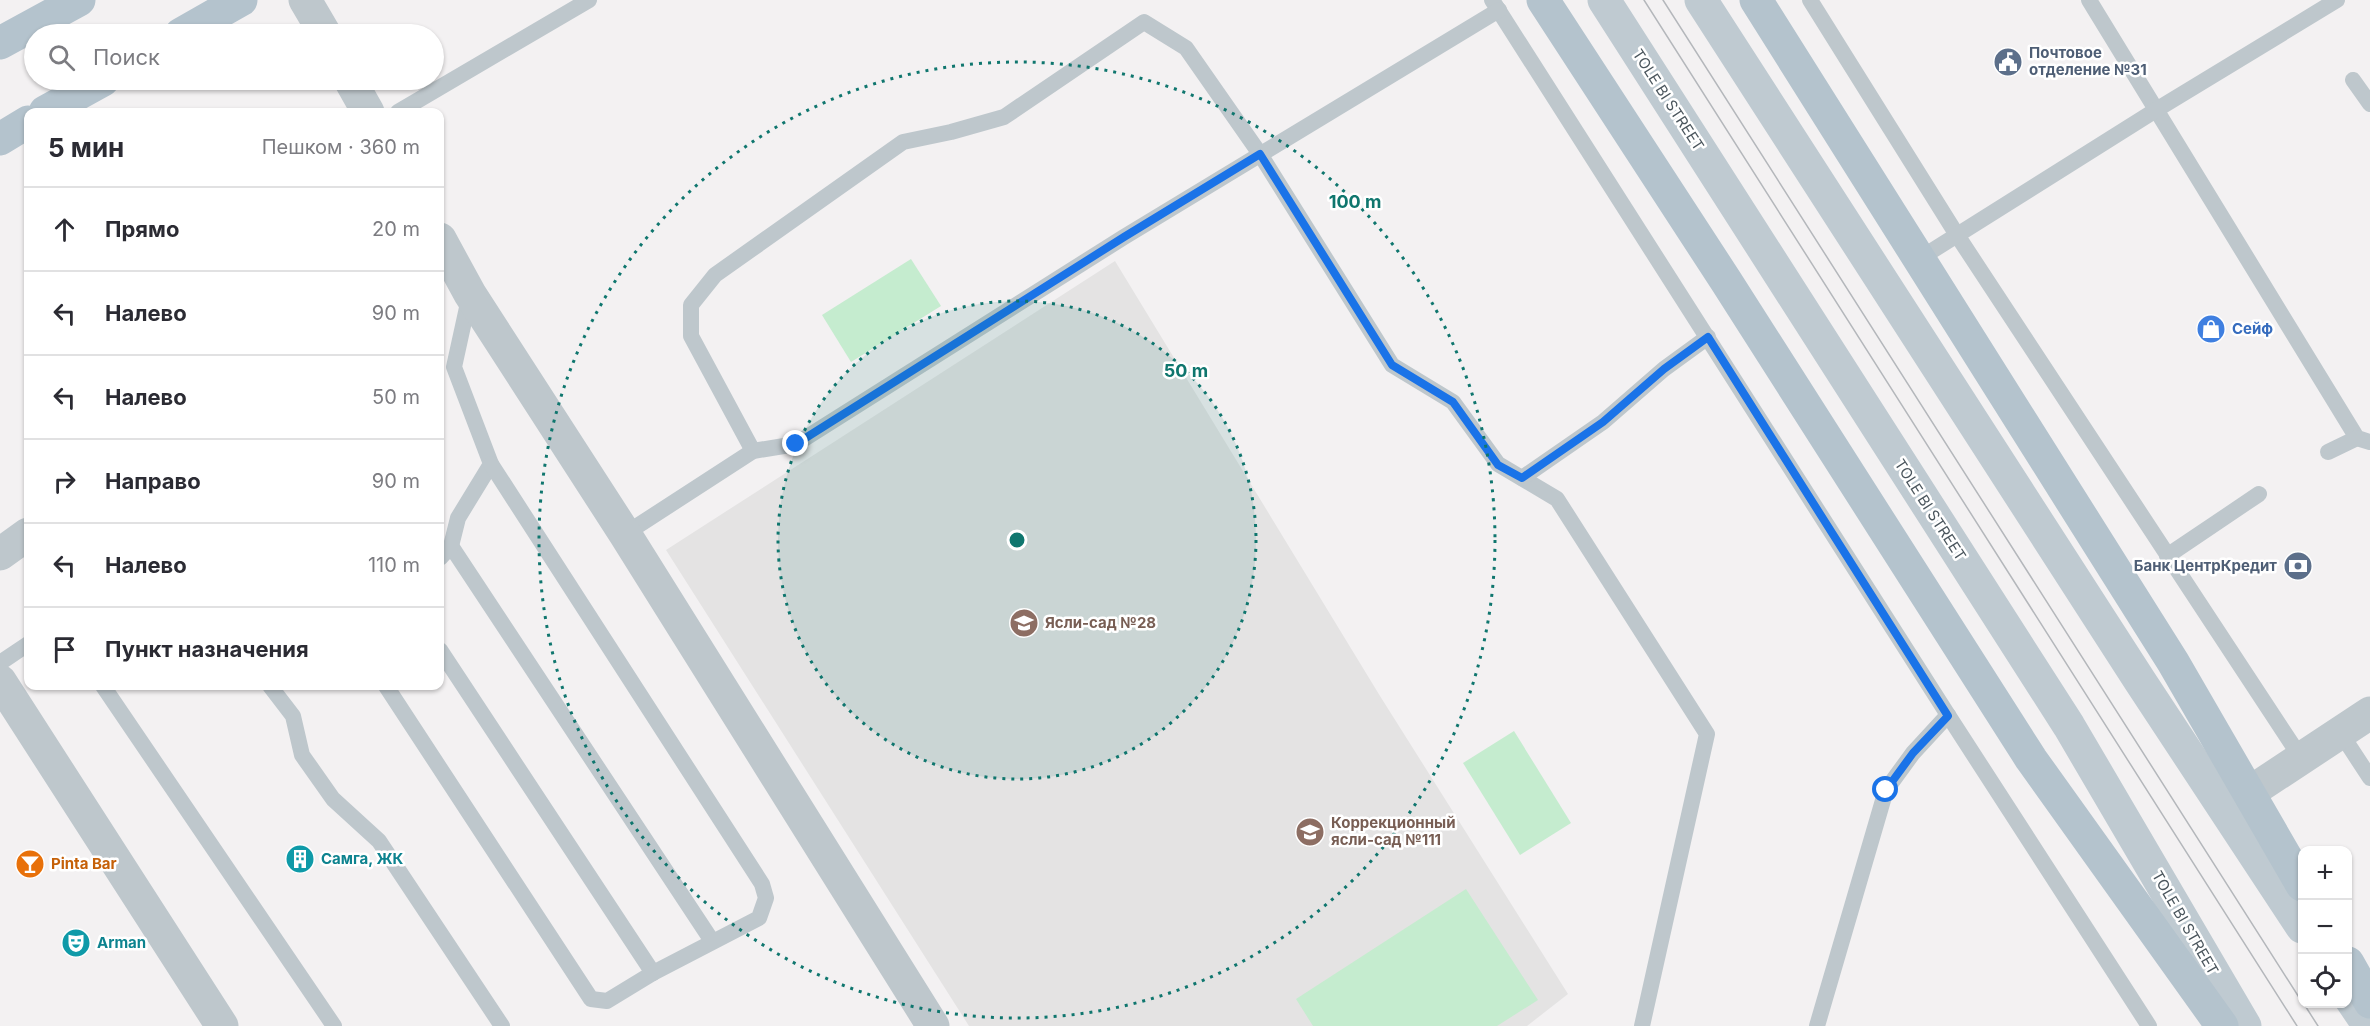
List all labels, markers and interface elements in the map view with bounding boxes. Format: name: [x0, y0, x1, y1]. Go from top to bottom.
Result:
search box: [24, 24, 444, 90]
icon: search: [45, 41, 78, 74]
place label: Почтовое отделение №31: [2029, 43, 2147, 79]
text: Поиск: [93, 44, 160, 70]
street label: TOLE BI STREET: [1629, 45, 1708, 154]
public building icon: Почтовое отделение №31: [1992, 46, 2024, 78]
text: 5 мин: [48, 132, 124, 163]
text: Пешком · 360 m: [262, 135, 420, 159]
text: 100 m: [1329, 191, 1381, 212]
icon: ahead: [48, 213, 81, 246]
text: Прямо: [105, 216, 179, 242]
text: 20 m: [372, 217, 420, 241]
icon: left: [48, 297, 81, 330]
text: Налево: [105, 300, 187, 326]
text: 90 m: [372, 301, 420, 325]
shop icon: Сейф: [2195, 313, 2227, 345]
place label: Сейф: [2232, 319, 2273, 338]
text: 50 m: [1164, 360, 1208, 381]
icon: left: [48, 381, 81, 414]
text: Налево: [105, 384, 187, 410]
text: 50 m: [372, 385, 420, 409]
route end: [782, 430, 808, 456]
street label: TOLE BI STREET: [1891, 455, 1970, 564]
icon: right: [48, 465, 81, 498]
text: Направо: [105, 468, 201, 494]
text: 90 m: [372, 469, 420, 493]
centre of rings: [1007, 530, 1027, 550]
icon: left: [48, 549, 81, 582]
bank icon: Банк ЦентрКредит: [2282, 550, 2314, 582]
text: Налево: [105, 552, 187, 578]
text: 110 m: [368, 553, 420, 577]
place label: Банк ЦентрКредит: [2134, 556, 2277, 575]
school or university icon: Ясли-сад №28: [1008, 607, 1040, 639]
place label: Ясли-сад №28: [1045, 613, 1156, 632]
icon: arrive: [48, 633, 81, 666]
text: Пункт назначения: [105, 636, 309, 662]
route start: [1872, 776, 1898, 802]
place label: Коррекционный ясли-сад №111: [1331, 813, 1455, 849]
school or university icon: Коррекционный ясли-сад №111: [1294, 816, 1326, 848]
building icon: Самга, ЖК: [284, 843, 316, 875]
map controls: [2298, 846, 2352, 1008]
button: +: [2298, 846, 2352, 900]
bar icon: Pinta Bar: [14, 848, 46, 880]
place label: Самга, ЖК: [321, 849, 403, 868]
place label: Pinta Bar: [51, 854, 117, 873]
street label: TOLE BI STREET: [2148, 867, 2223, 978]
button: −: [2298, 900, 2352, 954]
theatre icon: Arman: [60, 927, 92, 959]
place label: Arman: [97, 933, 146, 952]
button: locate: [2298, 954, 2352, 1008]

